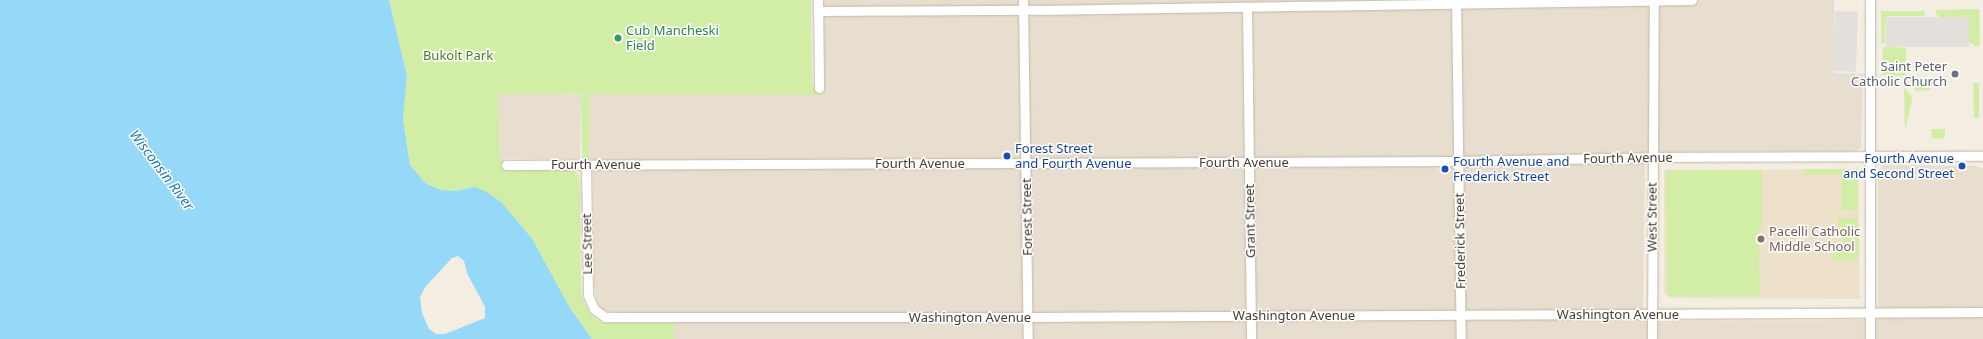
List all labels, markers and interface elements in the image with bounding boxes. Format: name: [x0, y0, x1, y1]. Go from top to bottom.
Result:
place label: Cub Mancheski Field: [626, 23, 719, 54]
marker: Cub Mancheski Field: [613, 33, 623, 43]
park label: Bukolt Park: [423, 47, 493, 63]
place label: Saint Peter Catholic Church: [1851, 59, 1947, 90]
marker: Saint Peter Catholic Church: [1950, 69, 1960, 79]
water label: Wisconsin River: [126, 127, 198, 213]
place label: Forest Street and Fourth Avenue: [1015, 141, 1131, 172]
street label: Fourth Avenue: [1583, 149, 1673, 167]
marker: Forest Street and Fourth Avenue: [1002, 151, 1012, 161]
place label: Fourth Avenue and Second Street: [1843, 151, 1954, 182]
street label: Fourth Avenue: [1199, 154, 1289, 170]
place label: Fourth Avenue and Frederick Street: [1453, 154, 1569, 185]
street label: Fourth Avenue: [875, 155, 965, 171]
street label: Fourth Avenue: [551, 156, 641, 172]
marker: Fourth Avenue and Second Street: [1957, 161, 1967, 171]
marker: Fourth Avenue and Frederick Street: [1440, 164, 1450, 174]
street label: Forest Street: [1019, 178, 1035, 256]
street label: West Street: [1644, 182, 1660, 252]
street label: Grant Street: [1242, 184, 1258, 258]
street label: Frederick Street: [1451, 193, 1469, 289]
street label: Lee Street: [579, 213, 595, 275]
place label: Pacelli Catholic Middle School: [1769, 224, 1860, 255]
marker: Pacelli Catholic Middle School: [1756, 234, 1766, 244]
street label: Washington Avenue: [1557, 306, 1679, 322]
street label: Washington Avenue: [1233, 307, 1355, 323]
street label: Washington Avenue: [909, 309, 1031, 325]

